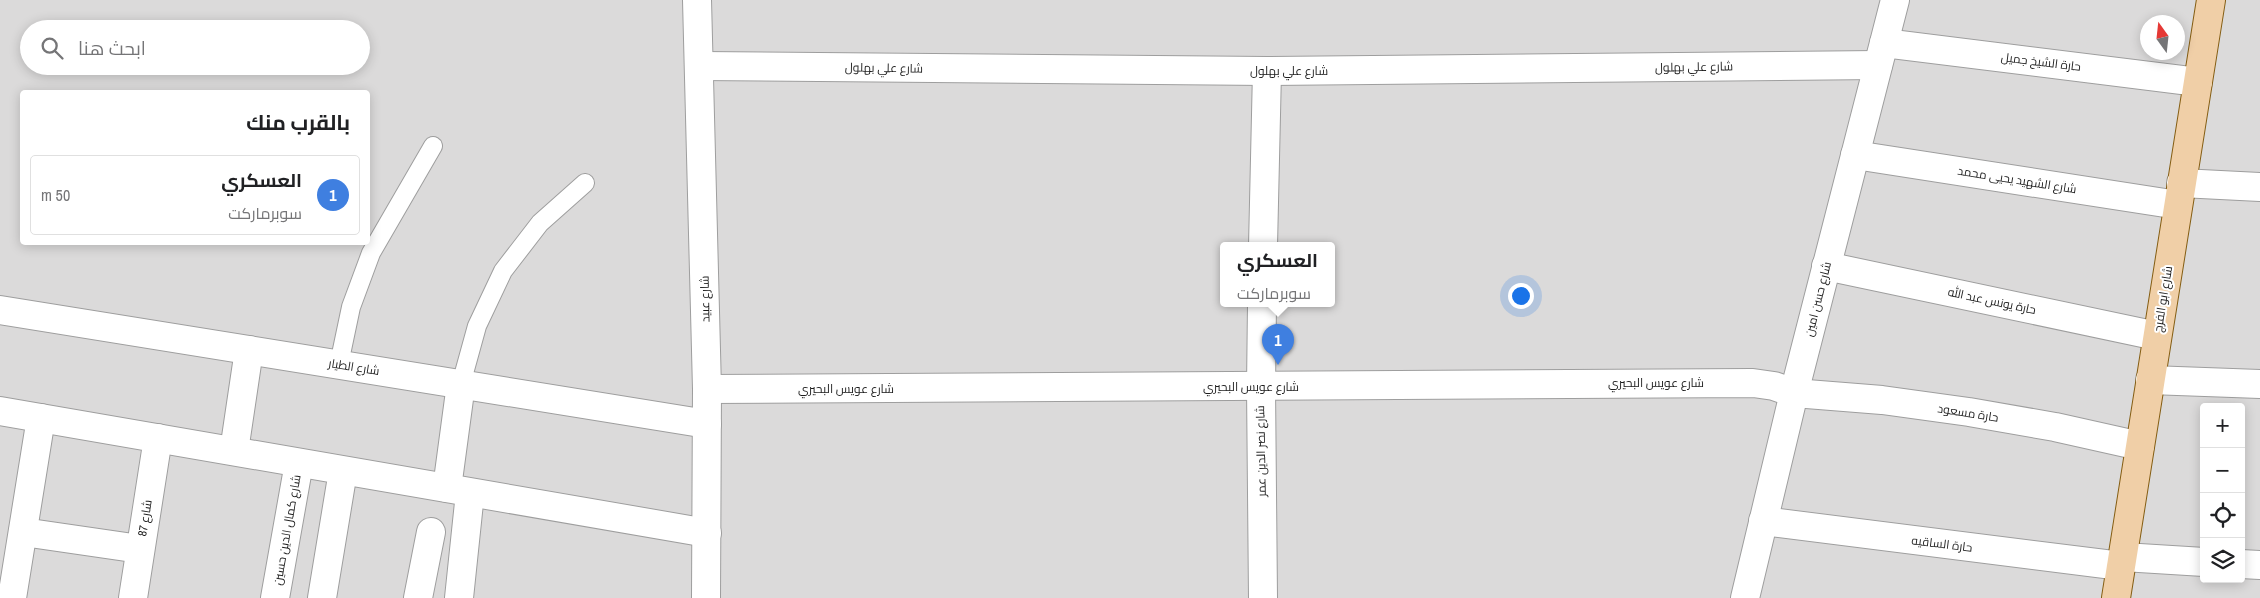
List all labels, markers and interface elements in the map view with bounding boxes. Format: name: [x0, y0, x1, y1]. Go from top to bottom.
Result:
north arrow: [2140, 15, 2185, 60]
search box: [20, 20, 370, 75]
icon: search: [38, 34, 66, 62]
text: ابحث هنا: [78, 35, 146, 61]
street label: حارة الشيخ جميل: [2000, 49, 2082, 75]
street label: شارع علي بهلول: [1655, 58, 1733, 78]
street label: شارع علي بهلول: [845, 59, 923, 79]
street label: شارع علي بهلول: [1250, 63, 1328, 81]
text: بالقرب منك: [246, 108, 350, 137]
street label: شارع الشهيد يحيى محمد: [1956, 163, 2078, 197]
text: العسكري: [221, 167, 302, 193]
text: 50 m: [41, 184, 70, 206]
text: 1: [329, 184, 337, 206]
text: سوبرماركت: [228, 202, 302, 224]
popup: [1220, 242, 1335, 307]
text: العسكري: [1237, 247, 1318, 273]
street label: شارع حسن امين: [1801, 260, 1835, 338]
street label: شارع ابو الفرج: [2150, 265, 2176, 333]
street label: شارع عبيد: [697, 276, 713, 322]
text: سوبرماركت: [1237, 282, 1311, 304]
your location: [1508, 283, 1534, 309]
street label: حارة يونس عبد الله: [1946, 284, 2038, 318]
pin: 1: [1262, 324, 1294, 365]
street label: شارع الطيار: [326, 355, 381, 379]
street label: شارع عويس البحيري: [1608, 375, 1704, 393]
street label: شارع عويس البحيري: [1203, 379, 1299, 397]
street label: شارع عويس البحيري: [798, 381, 894, 399]
street label: حارة مسعود: [1936, 400, 2000, 426]
map controls: [2200, 403, 2245, 583]
button: +: [2200, 403, 2245, 448]
street label: شارع نصر الدين عمر: [1252, 405, 1270, 498]
button: −: [2200, 448, 2245, 493]
street label: شارع كمال الدين حسين: [269, 473, 305, 587]
button: locate: [2200, 493, 2245, 538]
street label: شارع 87: [134, 498, 156, 537]
street label: حارة الساقيه: [1911, 532, 1973, 556]
button: layers: [2200, 538, 2245, 583]

